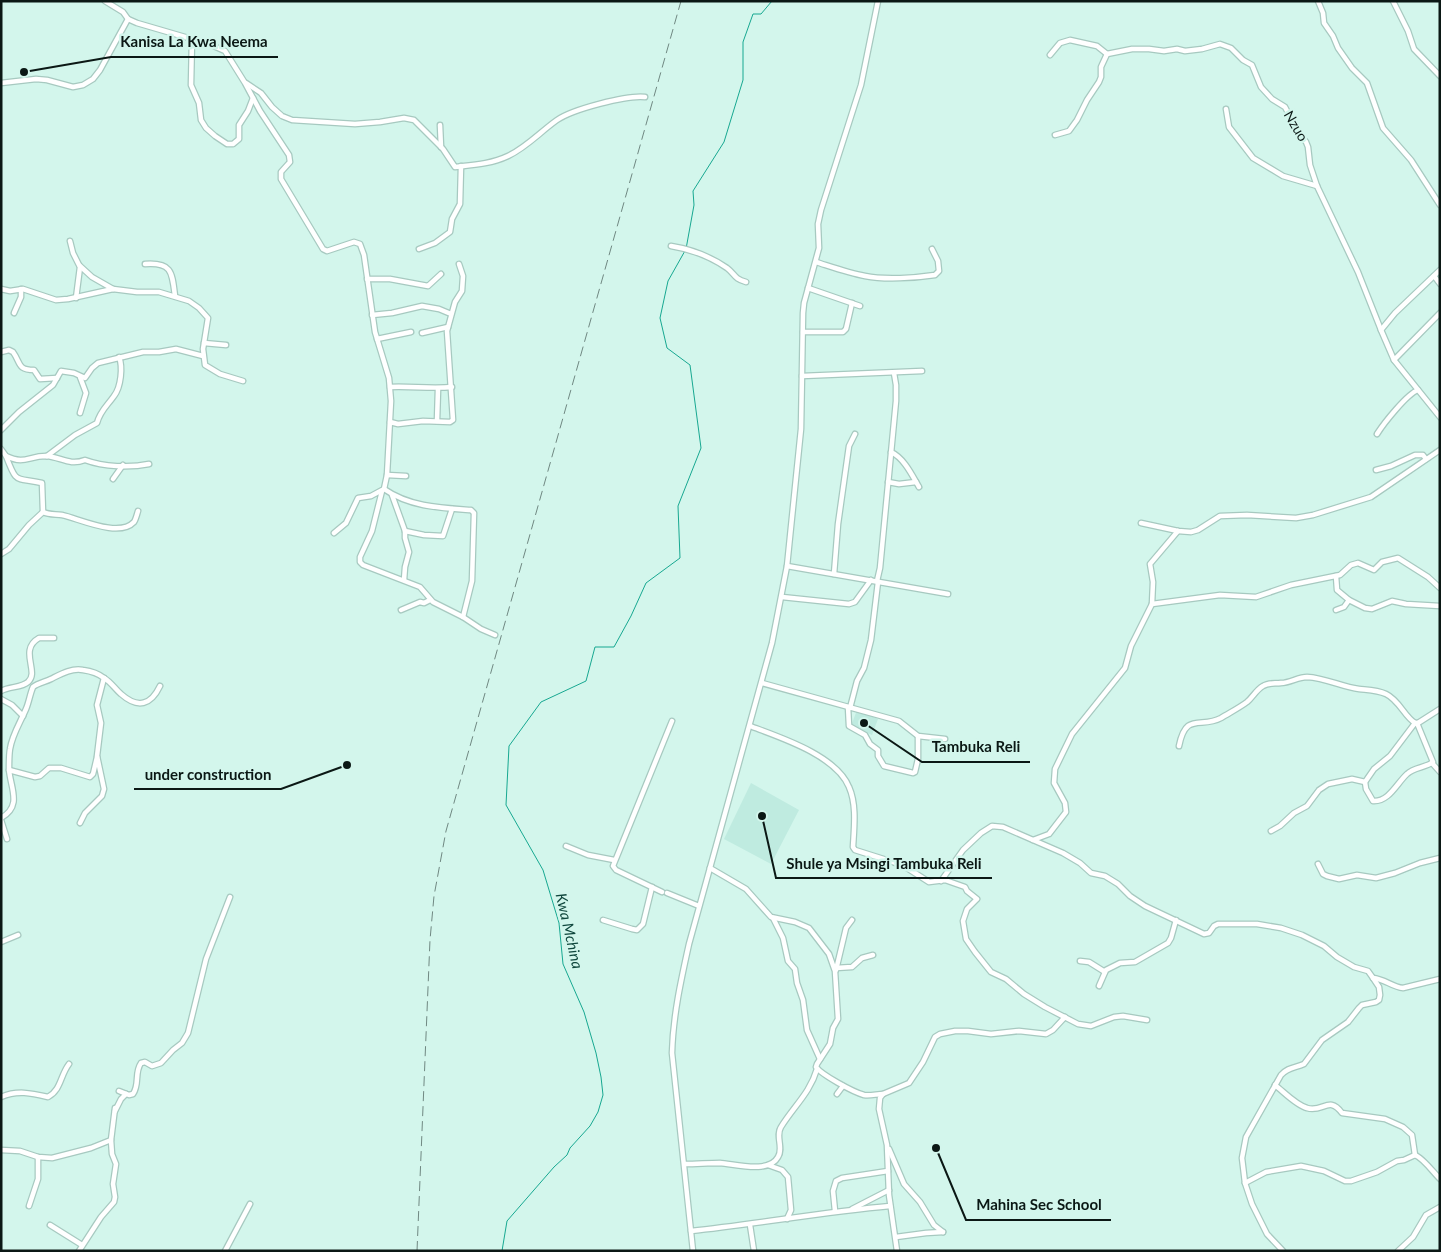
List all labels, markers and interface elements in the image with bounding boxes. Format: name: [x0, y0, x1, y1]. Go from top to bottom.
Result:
callout: Kanisa La Kwa Neema: [111, 27, 278, 57]
text: Kanisa La Kwa Neema: [120, 32, 268, 50]
street label: Nzuo: [1281, 107, 1312, 144]
callout: Tambuka Reli: [922, 732, 1030, 762]
text: Tambuka Reli: [932, 737, 1020, 755]
callout: under construction: [134, 759, 281, 789]
text: under construction: [145, 765, 271, 783]
callout: Shule ya Msingi Tambuka Reli: [776, 848, 992, 878]
text: Shule ya Msingi Tambuka Reli: [786, 854, 982, 872]
water label: Kwa Mchina: [553, 891, 587, 971]
callout: Mahina Sec School: [966, 1190, 1111, 1220]
text: Mahina Sec School: [976, 1195, 1102, 1213]

